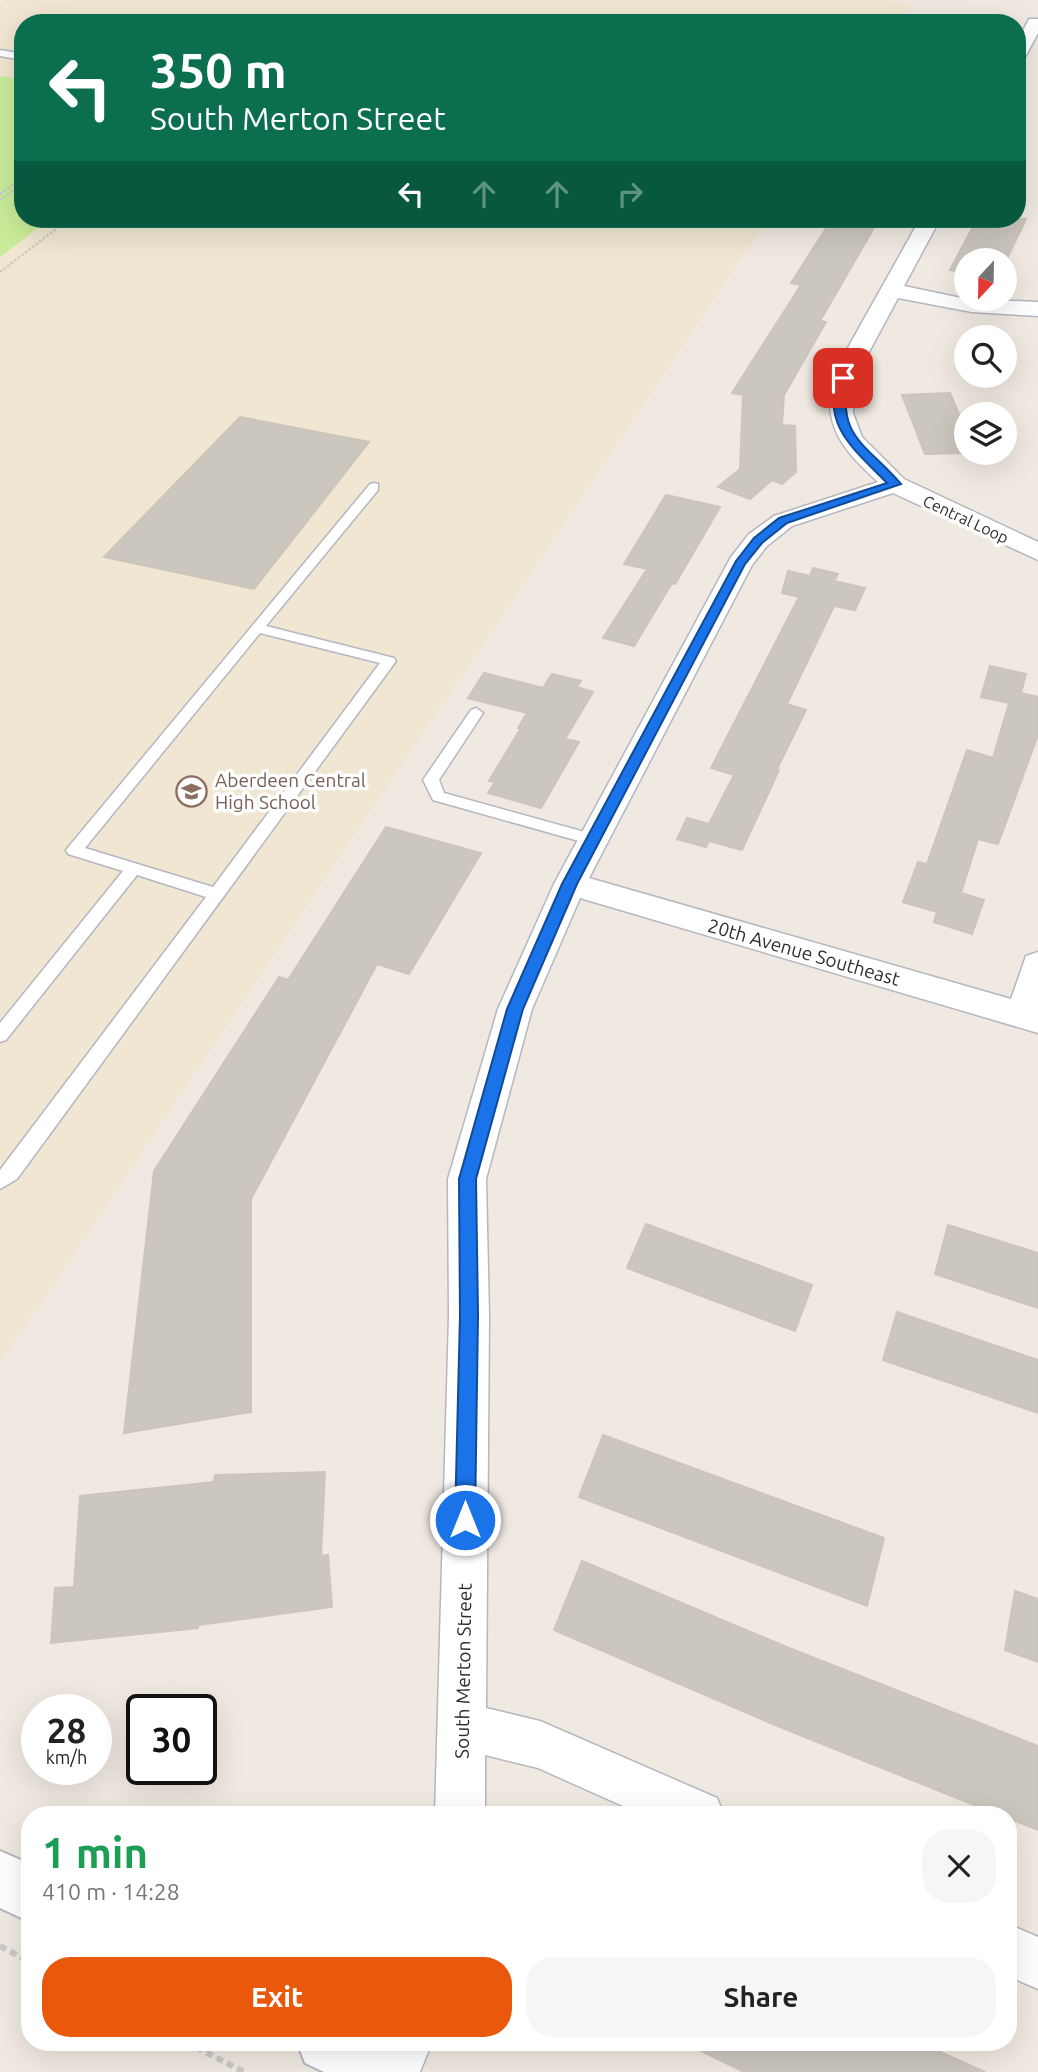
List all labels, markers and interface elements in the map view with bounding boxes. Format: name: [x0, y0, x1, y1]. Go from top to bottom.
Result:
icon: left: [35, 42, 126, 133]
text: 350 m: [150, 42, 287, 97]
text: South Merton Street: [150, 100, 446, 136]
icon: left: [392, 175, 430, 213]
icon: ahead: [465, 175, 503, 213]
icon: ahead: [538, 175, 576, 213]
icon: right: [611, 175, 649, 213]
north arrow: [954, 248, 1017, 312]
map controls: [954, 248, 1017, 465]
button: search: [954, 325, 1017, 388]
pin: [813, 348, 873, 408]
icon: arrive: [824, 359, 862, 397]
button: layers: [954, 402, 1017, 465]
street label: Central Loop: [920, 491, 1012, 547]
place label: Aberdeen Central High School: [215, 769, 366, 813]
school or university icon: Aberdeen Central High School: [175, 774, 209, 808]
street label: 20th Avenue Southeast: [705, 914, 903, 990]
position arrow: [428, 1483, 502, 1557]
street label: South Merton Street: [450, 1583, 476, 1759]
speed limit sign: 30: [126, 1694, 217, 1785]
text: 28: [47, 1710, 86, 1750]
text: km/h: [46, 1747, 87, 1767]
text: 1 min: [42, 1829, 148, 1876]
button: close: [922, 1829, 996, 1903]
text: 410 m · 14:28: [42, 1879, 180, 1904]
button: Exit: [42, 1957, 512, 2037]
button: Share: [526, 1957, 996, 2037]

